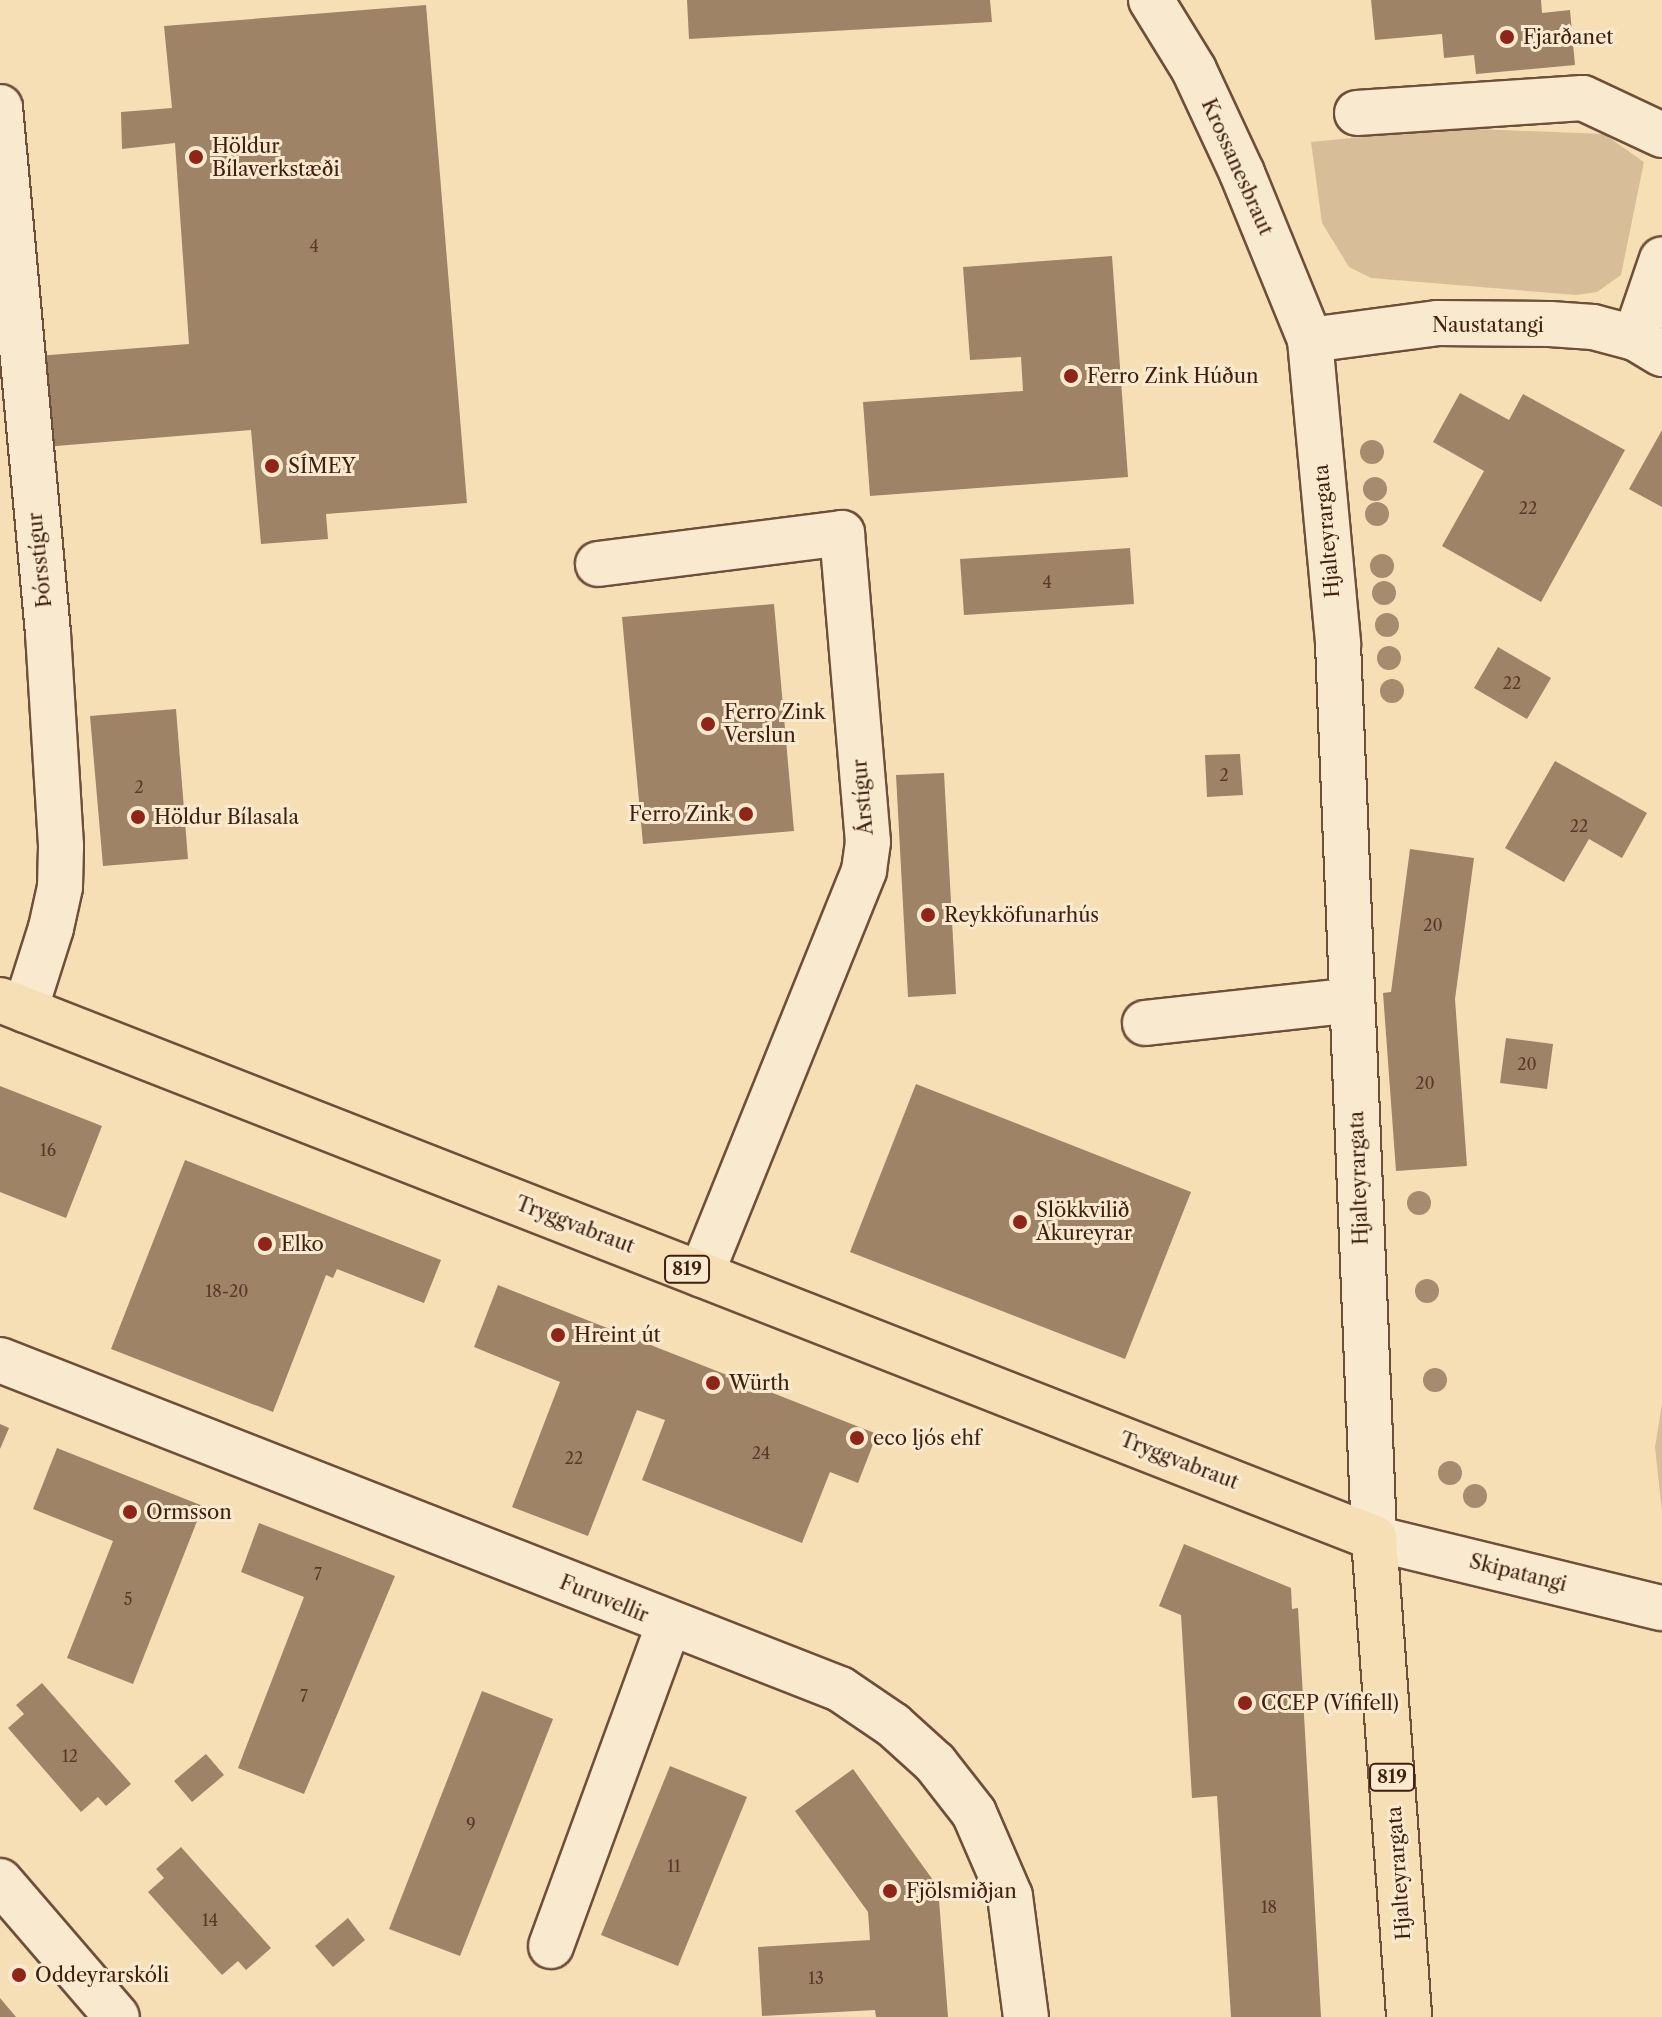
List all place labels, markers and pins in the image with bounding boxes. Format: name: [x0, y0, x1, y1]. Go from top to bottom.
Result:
place label: Fjarðanet: [1523, 25, 1613, 49]
marker: Fjarðanet: [1498, 28, 1516, 46]
place label: Höldur Bílaverkstæði: [212, 134, 340, 181]
marker: Höldur Bílaverkstæði: [187, 148, 205, 166]
place label: Ferro Zink Húðun: [1087, 364, 1259, 388]
marker: Ferro Zink Húðun: [1062, 367, 1080, 385]
place label: SÍMEY: [288, 454, 356, 478]
marker: SÍMEY: [263, 457, 281, 475]
place label: Ferro Zink Verslun: [724, 700, 825, 747]
marker: Ferro Zink Verslun: [699, 715, 717, 733]
place label: Ferro Zink: [629, 802, 730, 826]
place label: Höldur Bílasala: [154, 805, 299, 829]
marker: Ferro Zink: [737, 805, 755, 823]
marker: Höldur Bílasala: [129, 808, 147, 826]
place label: Reykköfunarhús: [944, 903, 1099, 927]
marker: Reykköfunarhús: [919, 906, 937, 924]
place label: Slökkvilið Akureyrar: [1036, 1198, 1132, 1245]
marker: Slökkvilið Akureyrar: [1011, 1213, 1029, 1231]
place label: Elko: [281, 1232, 324, 1256]
marker: Elko: [256, 1235, 274, 1253]
place label: Hreint út: [574, 1323, 661, 1347]
marker: Hreint út: [549, 1326, 567, 1344]
place label: Würth: [729, 1371, 790, 1395]
marker: Würth: [704, 1374, 722, 1392]
place label: eco ljós ehf: [873, 1426, 981, 1450]
marker: eco ljós ehf: [848, 1429, 866, 1447]
place label: Ormsson: [146, 1500, 232, 1524]
marker: Ormsson: [121, 1503, 139, 1521]
place label: CCEP (Vífifell): [1261, 1691, 1399, 1715]
marker: CCEP (Vífifell): [1236, 1694, 1254, 1712]
place label: Fjölsmiðjan: [906, 1879, 1017, 1903]
marker: Fjölsmiðjan: [881, 1882, 899, 1900]
place label: Oddeyrarskóli: [35, 1963, 169, 1987]
marker: Oddeyrarskóli: [10, 1966, 28, 1984]

